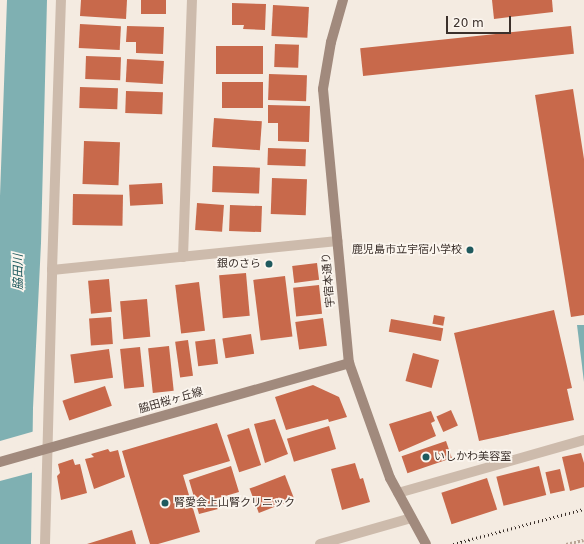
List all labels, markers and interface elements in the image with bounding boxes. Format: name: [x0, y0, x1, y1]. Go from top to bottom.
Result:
scale bar: [448, 8, 513, 34]
text: 20 m: [453, 16, 484, 30]
place label: 鹿児島市立宇宿小学校: [352, 243, 462, 257]
marker: 鹿児島市立宇宿小学校: [465, 245, 475, 255]
street label: 宇宿本通り: [320, 252, 338, 308]
water label: 脇田川: [12, 254, 26, 290]
place label: 銀のさら: [217, 257, 261, 271]
marker: 銀のさら: [264, 259, 274, 269]
street label: 脇田桜ヶ丘線: [137, 386, 205, 416]
place label: いしかわ美容室: [434, 450, 511, 464]
marker: いしかわ美容室: [421, 452, 431, 462]
place label: 腎愛会上山腎クリニック: [174, 496, 295, 510]
marker: 腎愛会上山腎クリニック: [159, 497, 171, 509]

